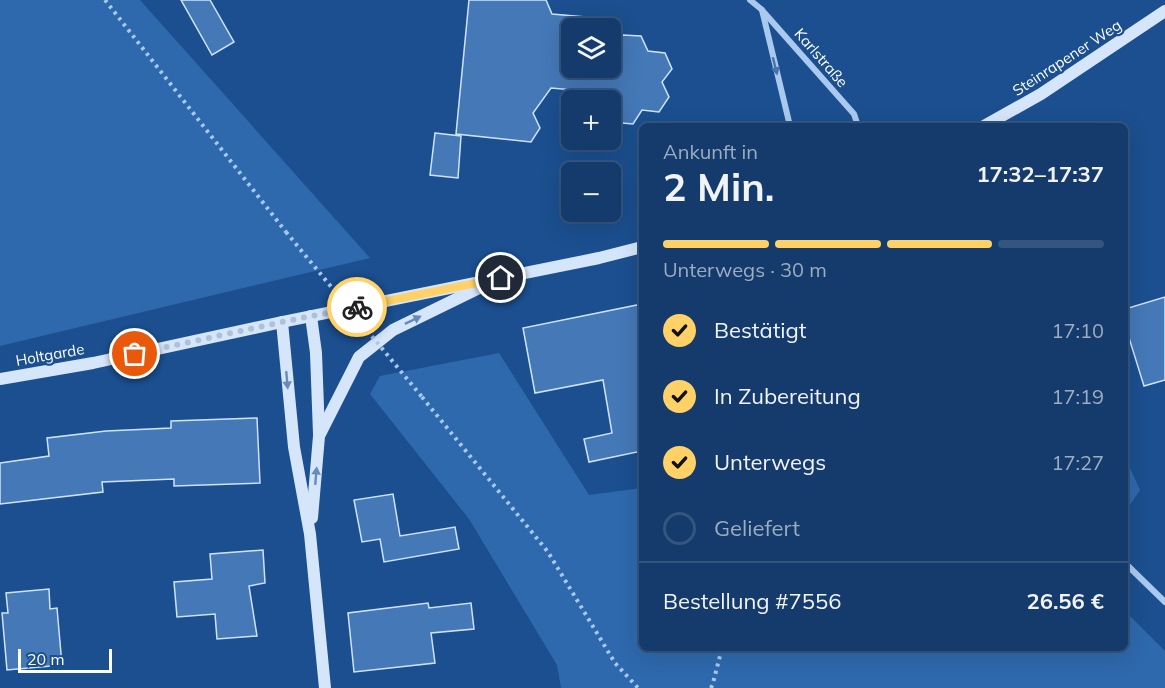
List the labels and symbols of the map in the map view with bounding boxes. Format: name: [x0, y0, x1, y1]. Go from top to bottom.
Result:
street label: Steinrapener Weg: [1009, 15, 1125, 100]
street label: Karlstraße: [791, 24, 852, 91]
one-way arrow: [771, 57, 781, 75]
pin: [475, 252, 526, 303]
courier: [327, 277, 387, 337]
one-way arrow: [405, 315, 422, 324]
pin: [109, 328, 160, 379]
street label: Holtgarde: [14, 339, 86, 370]
one-way arrow: [282, 371, 292, 390]
one-way arrow: [311, 466, 320, 485]
scale bar: [18, 646, 112, 674]

